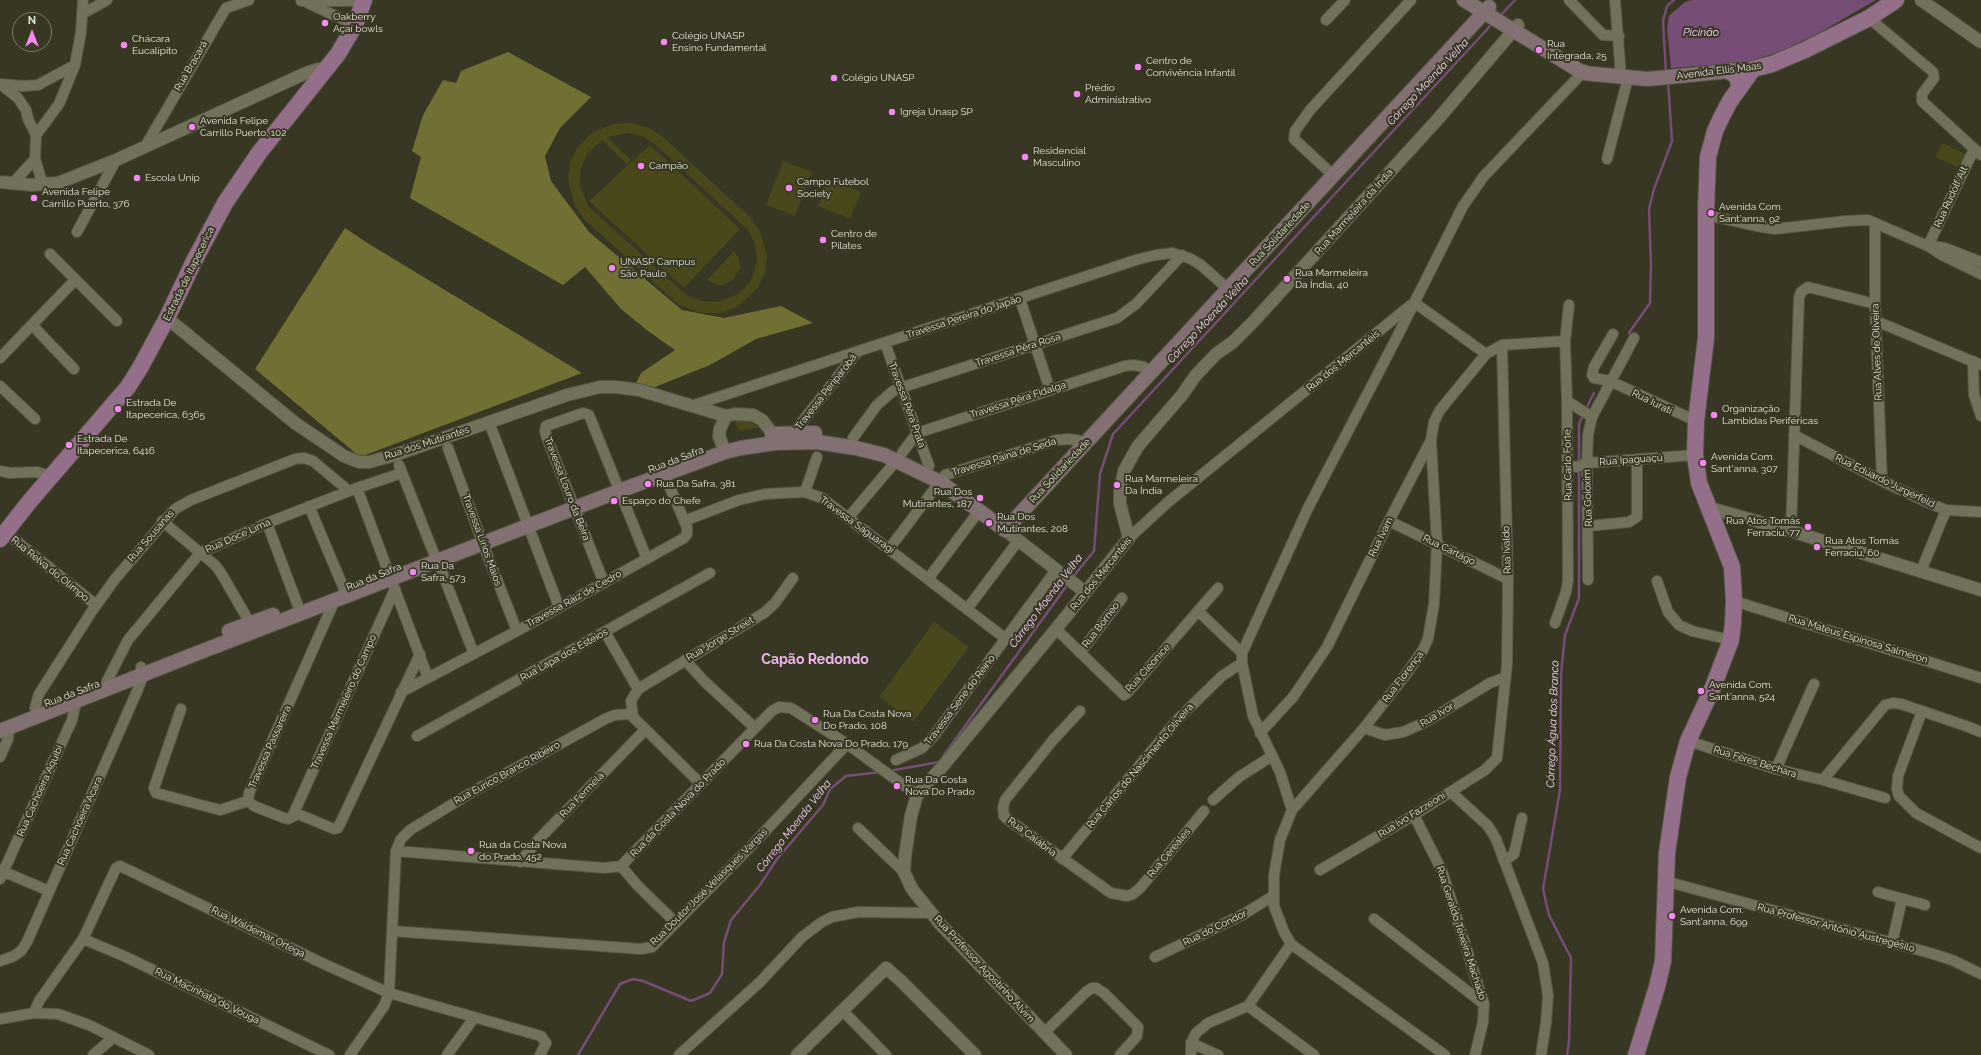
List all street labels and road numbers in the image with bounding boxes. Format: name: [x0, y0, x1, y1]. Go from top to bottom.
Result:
street label: Rua Bracará: [172, 39, 210, 93]
street label: Avenida Ellis Maas: [1676, 60, 1762, 82]
street label: Rua Rudolf Alt: [1932, 164, 1970, 230]
street label: Rua Marmeleira da Índia: [1312, 166, 1396, 258]
street label: Rua Solidariedade: [1247, 199, 1313, 269]
street label: Estrada de Itapecerica: [161, 225, 217, 323]
street label: Travessa Pereira do Japão: [905, 293, 1023, 341]
street label: Rua Alves de Oliveira: [1869, 303, 1885, 401]
street label: Rua dos Mercantéis: [1304, 328, 1382, 394]
street label: Travessa Pêra Rosa: [974, 331, 1062, 369]
street label: Travessa Periparobá: [793, 352, 859, 432]
street label: Travessa Pêra Prata: [886, 361, 928, 449]
street label: Travessa Pêra Fidalga: [968, 379, 1068, 421]
street label: Rua Iurati: [1630, 387, 1674, 417]
street label: Rua dos Mutirantes: [383, 424, 471, 462]
street label: Rua Carlo Forte: [1561, 429, 1575, 501]
street label: Travessa Paina de Seda: [950, 435, 1058, 479]
street label: Travessa Louro da Beira: [542, 436, 592, 542]
street label: Rua Solidariedade: [1027, 436, 1093, 506]
street label: Rua da Safra: [647, 444, 705, 476]
street label: Rua Ipaguaçú: [1599, 452, 1663, 468]
street label: Rua Eduardo Jurgerfeld: [1833, 452, 1937, 510]
street label: Rua Goioxim: [1581, 469, 1595, 527]
street label: Travessa Lírios Maios: [460, 492, 504, 588]
street label: Travessa Saguaragi: [817, 494, 897, 556]
street label: Rua Sousanas: [125, 508, 177, 564]
street label: Rua Ivam: [1366, 515, 1396, 559]
street label: Rua Doce Lima: [204, 516, 272, 556]
street label: Rua Ivaldo: [1500, 526, 1514, 574]
street label: Rua Cartágo: [1421, 532, 1477, 568]
street label: Rua Relva do Olimpo: [9, 534, 91, 604]
street label: Rua dos Mercantéis: [1068, 535, 1134, 613]
street label: Rua da Safra: [345, 561, 403, 593]
street label: Travessa Raiz de Cedro: [524, 568, 624, 630]
street label: Rua Borneo: [1080, 600, 1122, 650]
street label: Rua Mateus Espinosa Salmeron: [1787, 612, 1929, 666]
street label: Rua Jorge Street: [684, 614, 756, 664]
street label: Rua Lapa dos Esteios: [518, 626, 610, 684]
street label: Travessa Marmeleiro do Campo: [309, 633, 379, 771]
street label: Rua Cleonice: [1123, 641, 1173, 695]
street label: Rua Florença: [1380, 649, 1426, 705]
street label: Travessa Sene do Reino: [922, 653, 998, 747]
street label: Rua da Safra: [43, 678, 101, 710]
street label: Rua Ivor: [1418, 700, 1456, 730]
street label: Rua Carlos do Nascimento Oliveira: [1084, 701, 1196, 831]
street label: Travessa Passareira: [246, 704, 294, 790]
street label: Rua Eurico Branco Ribeiro: [452, 739, 562, 807]
street label: Rua Cachoeira Aquibi: [14, 743, 66, 839]
street label: Rua Feres Bechara: [1712, 744, 1798, 780]
street label: Rua da Costa Nova do Prado: [628, 756, 728, 860]
street label: Rua Fermela: [557, 770, 607, 820]
street label: Rua Cachoeira Acara: [55, 775, 105, 867]
street label: Rua Ivo Fazzeoni: [1376, 790, 1448, 840]
street label: Rua Calábria: [1005, 815, 1059, 859]
street label: Rua Doutor José Velasques Vargas: [648, 826, 770, 948]
street label: Rua Cereales: [1145, 826, 1193, 880]
street label: Rua Geraldo Teixeira Machado: [1434, 864, 1488, 1002]
street label: Rua Professor Antônio Austregésilo: [1756, 901, 1916, 955]
street label: Rua Waldemar Ortega: [209, 904, 307, 960]
street label: Rua do Condor: [1181, 907, 1249, 949]
street label: Rua Professor Agostinho Alvim: [931, 913, 1037, 1025]
street label: Rua Macinhata do Vouga: [153, 965, 261, 1027]

